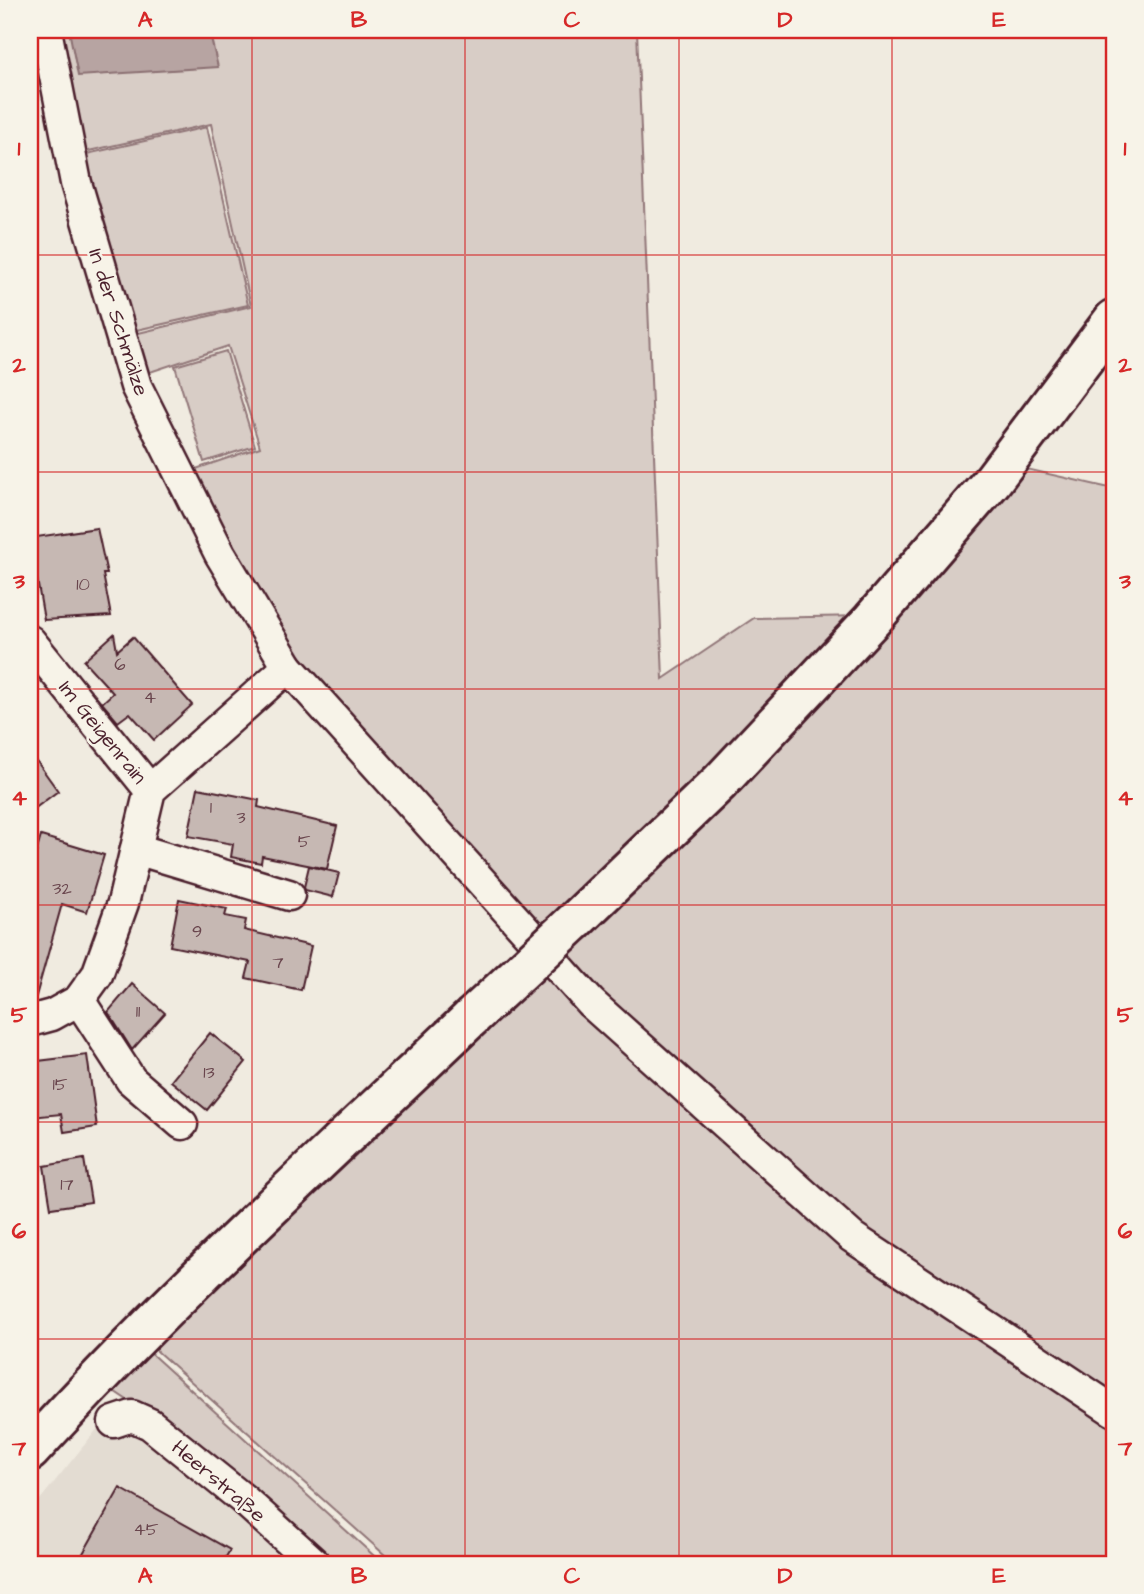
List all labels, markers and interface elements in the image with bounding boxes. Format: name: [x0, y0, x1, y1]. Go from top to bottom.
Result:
text: A: [138, 4, 153, 36]
text: B: [351, 4, 368, 36]
text: C: [564, 4, 581, 36]
text: D: [778, 4, 793, 36]
text: E: [992, 4, 1006, 36]
text: 1: [18, 132, 21, 164]
text: 1: [1124, 132, 1127, 164]
street label: In der Schmälze: [81, 245, 156, 400]
text: 2: [11, 349, 26, 381]
text: 2: [1117, 349, 1132, 381]
text: 3: [12, 565, 25, 597]
text: 3: [1118, 565, 1131, 597]
house number: 10: [76, 572, 90, 597]
house number: 6: [114, 652, 126, 677]
street label: Im Geigenrain: [50, 674, 153, 792]
house number: 4: [144, 685, 156, 710]
text: 4: [11, 782, 27, 814]
text: 4: [1117, 782, 1133, 814]
house number: 1: [210, 795, 212, 820]
house number: 3: [236, 805, 246, 830]
house number: 5: [298, 829, 311, 854]
house number: 32: [52, 876, 72, 901]
house number: 9: [192, 919, 202, 944]
house number: 7: [272, 950, 284, 975]
text: 5: [11, 999, 28, 1031]
house number: 11: [136, 999, 140, 1024]
text: 5: [1117, 999, 1134, 1031]
house number: 13: [203, 1060, 215, 1085]
house number: 15: [52, 1072, 68, 1097]
house number: 17: [60, 1172, 74, 1197]
text: 6: [12, 1215, 27, 1247]
text: 6: [1118, 1215, 1133, 1247]
text: 7: [11, 1432, 27, 1464]
text: 7: [1117, 1432, 1133, 1464]
street label: Heerstraße: [165, 1433, 272, 1529]
house number: 45: [134, 1517, 159, 1542]
text: A: [138, 1560, 153, 1592]
text: B: [351, 1560, 368, 1592]
text: C: [564, 1560, 581, 1592]
text: D: [778, 1560, 793, 1592]
text: E: [992, 1560, 1006, 1592]

